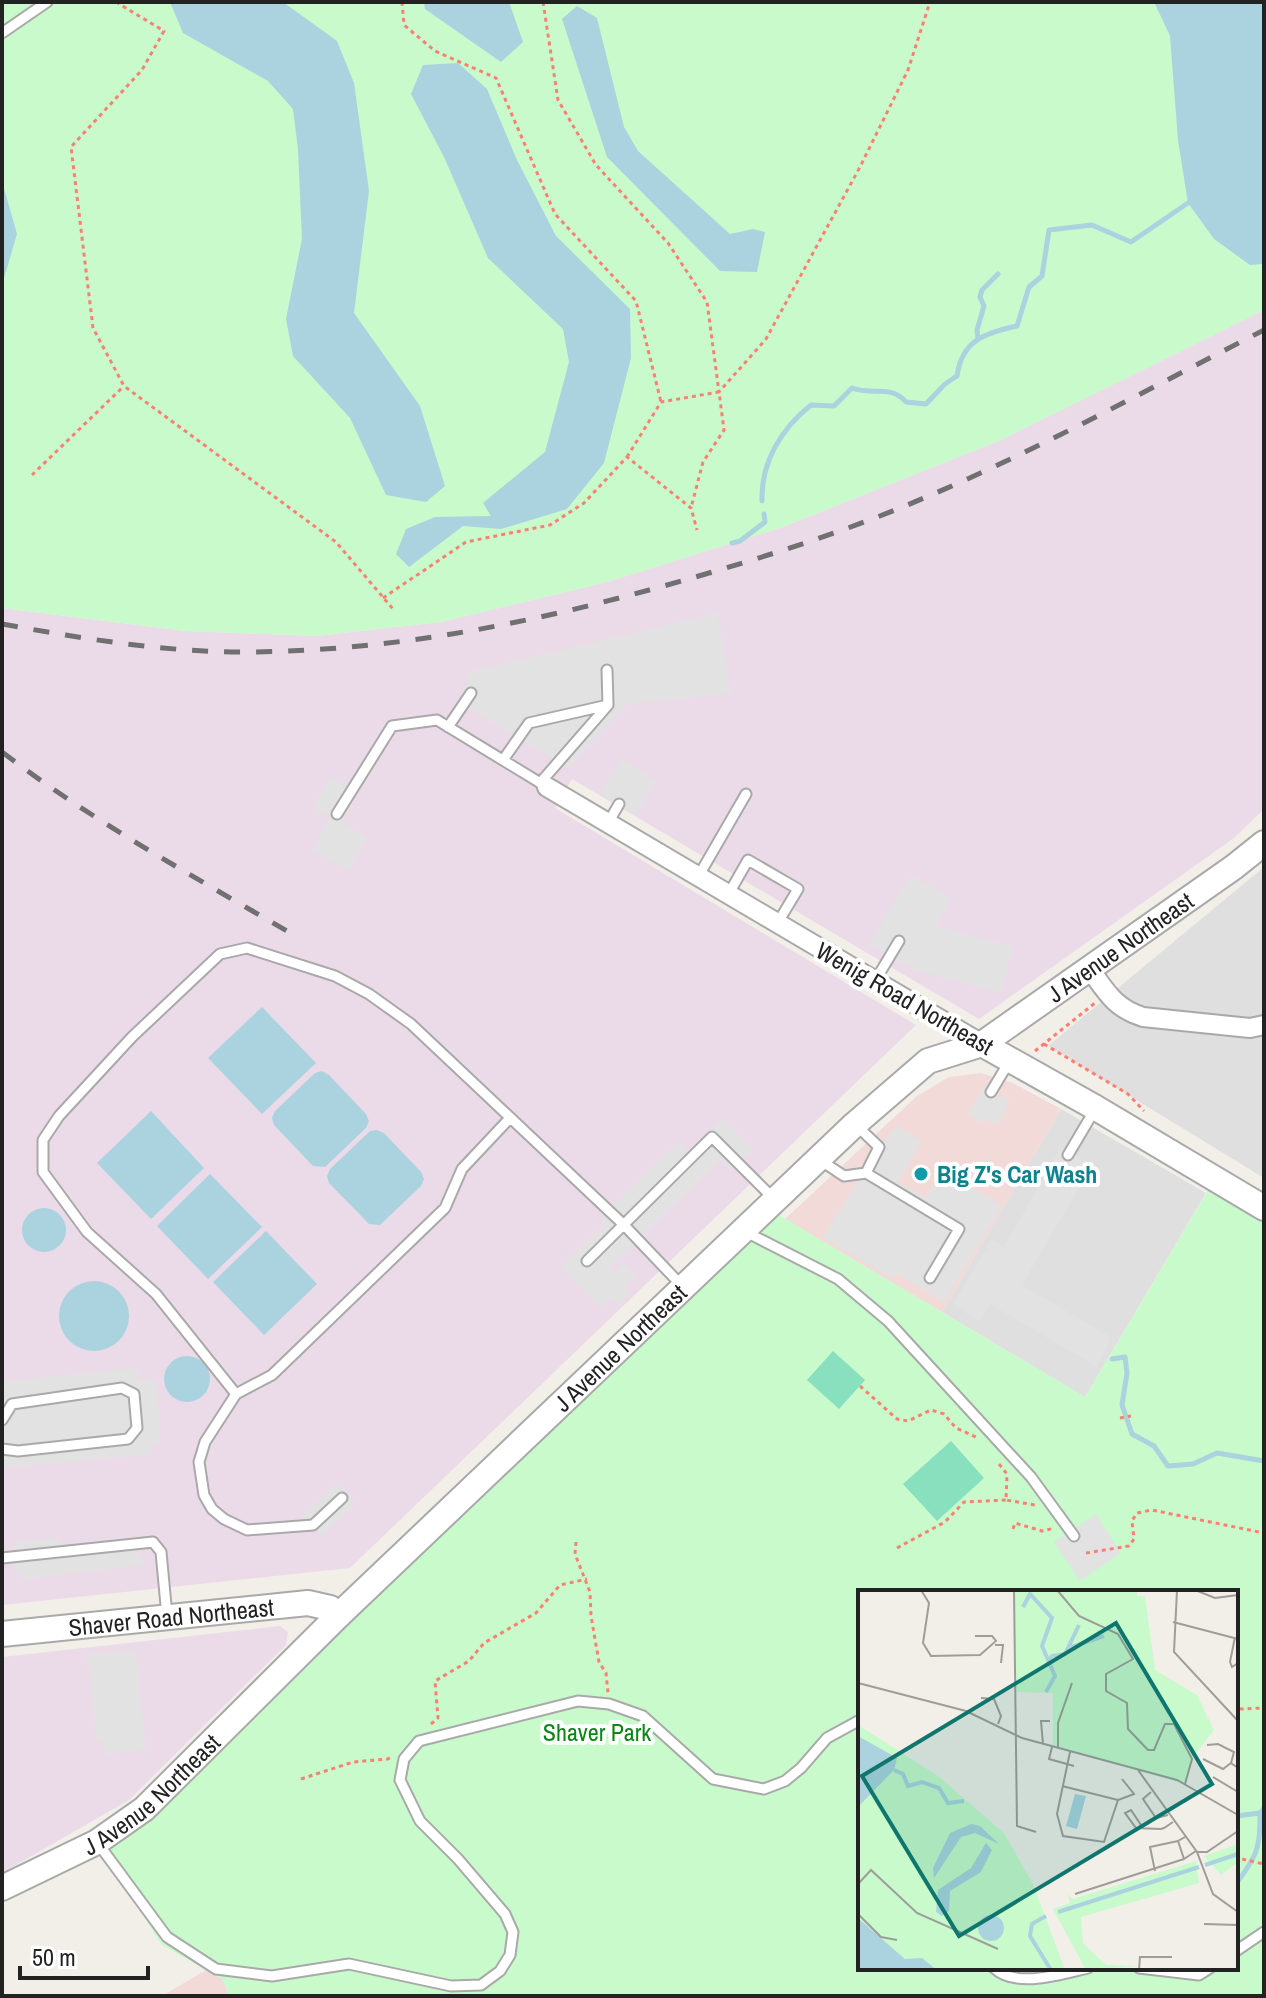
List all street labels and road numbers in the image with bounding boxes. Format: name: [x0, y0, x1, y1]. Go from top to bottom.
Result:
street label: J Avenue Northeast: [1041, 884, 1200, 1009]
street label: Wenig Road Northeast: [810, 934, 1000, 1062]
street label: J Avenue Northeast: [547, 1276, 694, 1418]
street label: Shaver Road Northeast: [67, 1591, 276, 1643]
street label: J Avenue Northeast: [78, 1726, 227, 1862]

